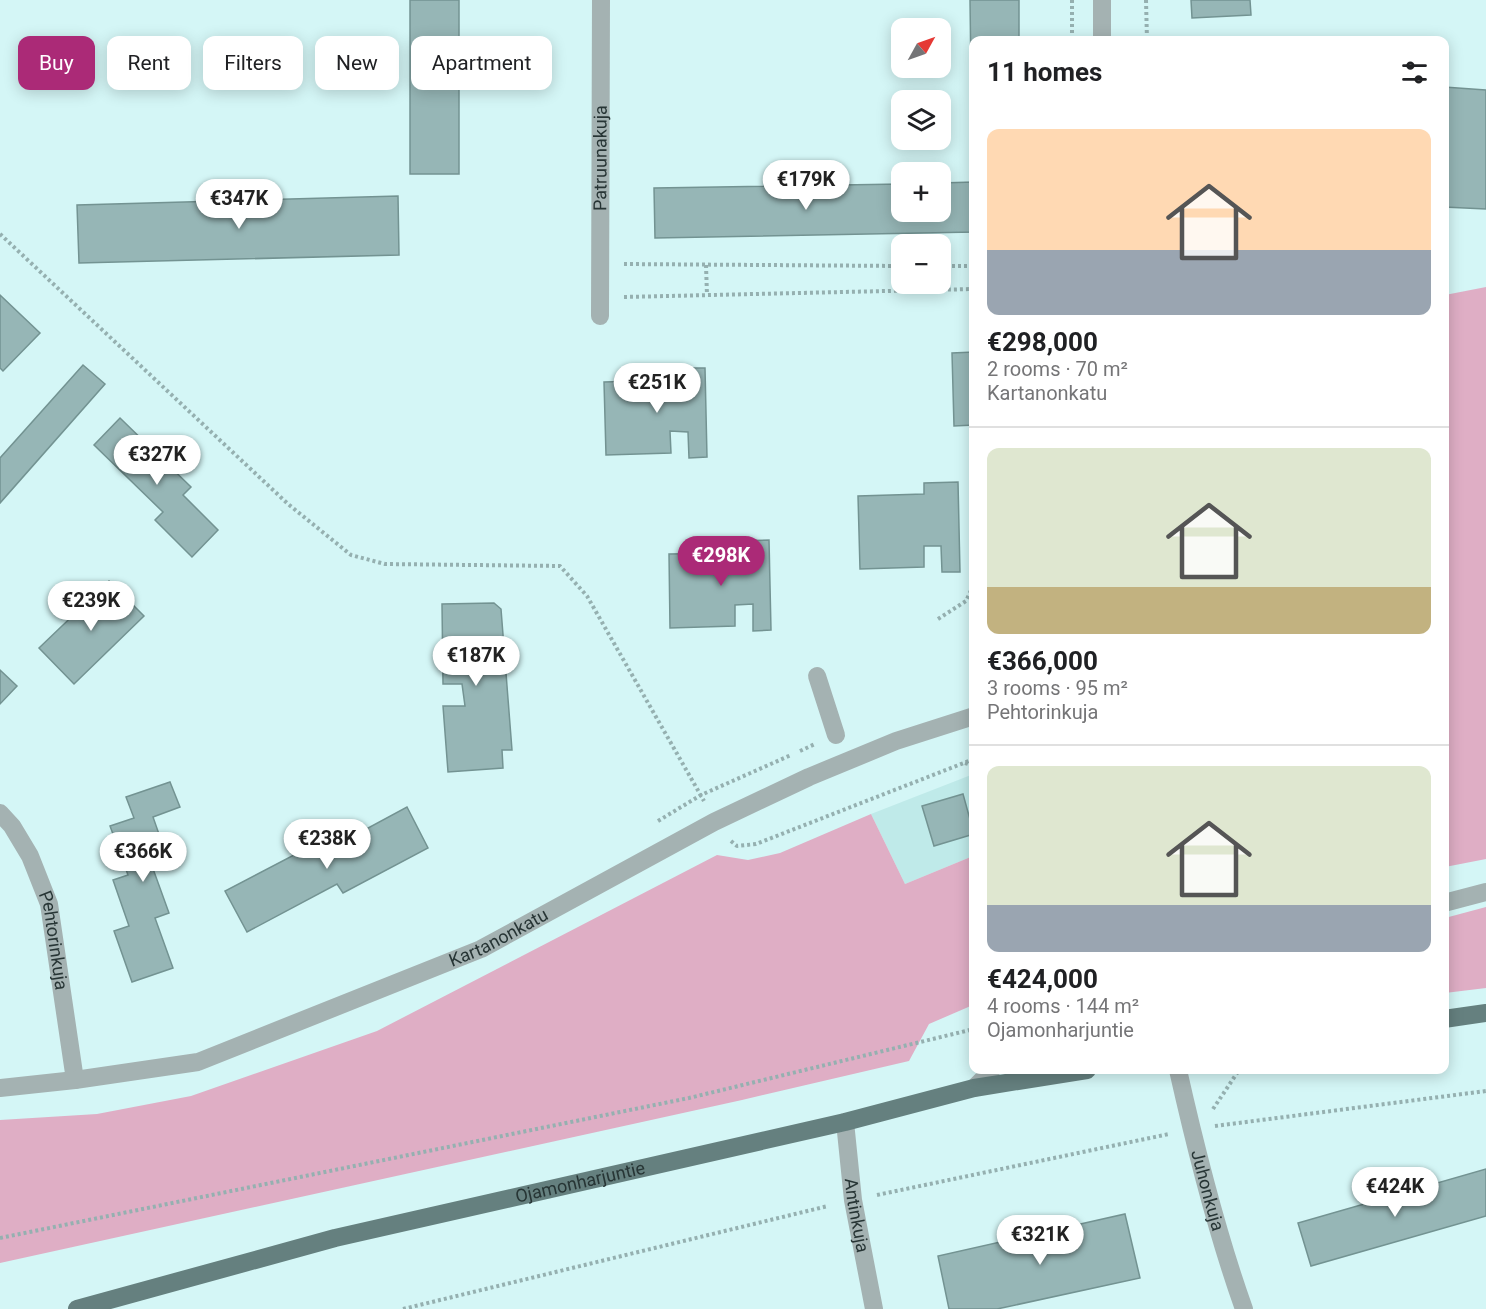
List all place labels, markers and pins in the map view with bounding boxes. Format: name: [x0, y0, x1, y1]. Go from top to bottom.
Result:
pin: €179K: [764, 160, 848, 211]
pin: €347K: [197, 179, 281, 230]
pin: €251K: [615, 363, 699, 414]
pin: €327K: [115, 435, 199, 486]
pin: €298K: [679, 536, 763, 587]
pin: €239K: [49, 581, 133, 632]
pin: €187K: [434, 636, 518, 687]
pin: €238K: [285, 819, 369, 870]
pin: €366K: [101, 832, 185, 883]
pin: €424K: [1353, 1167, 1437, 1218]
pin: €321K: [998, 1215, 1082, 1266]

